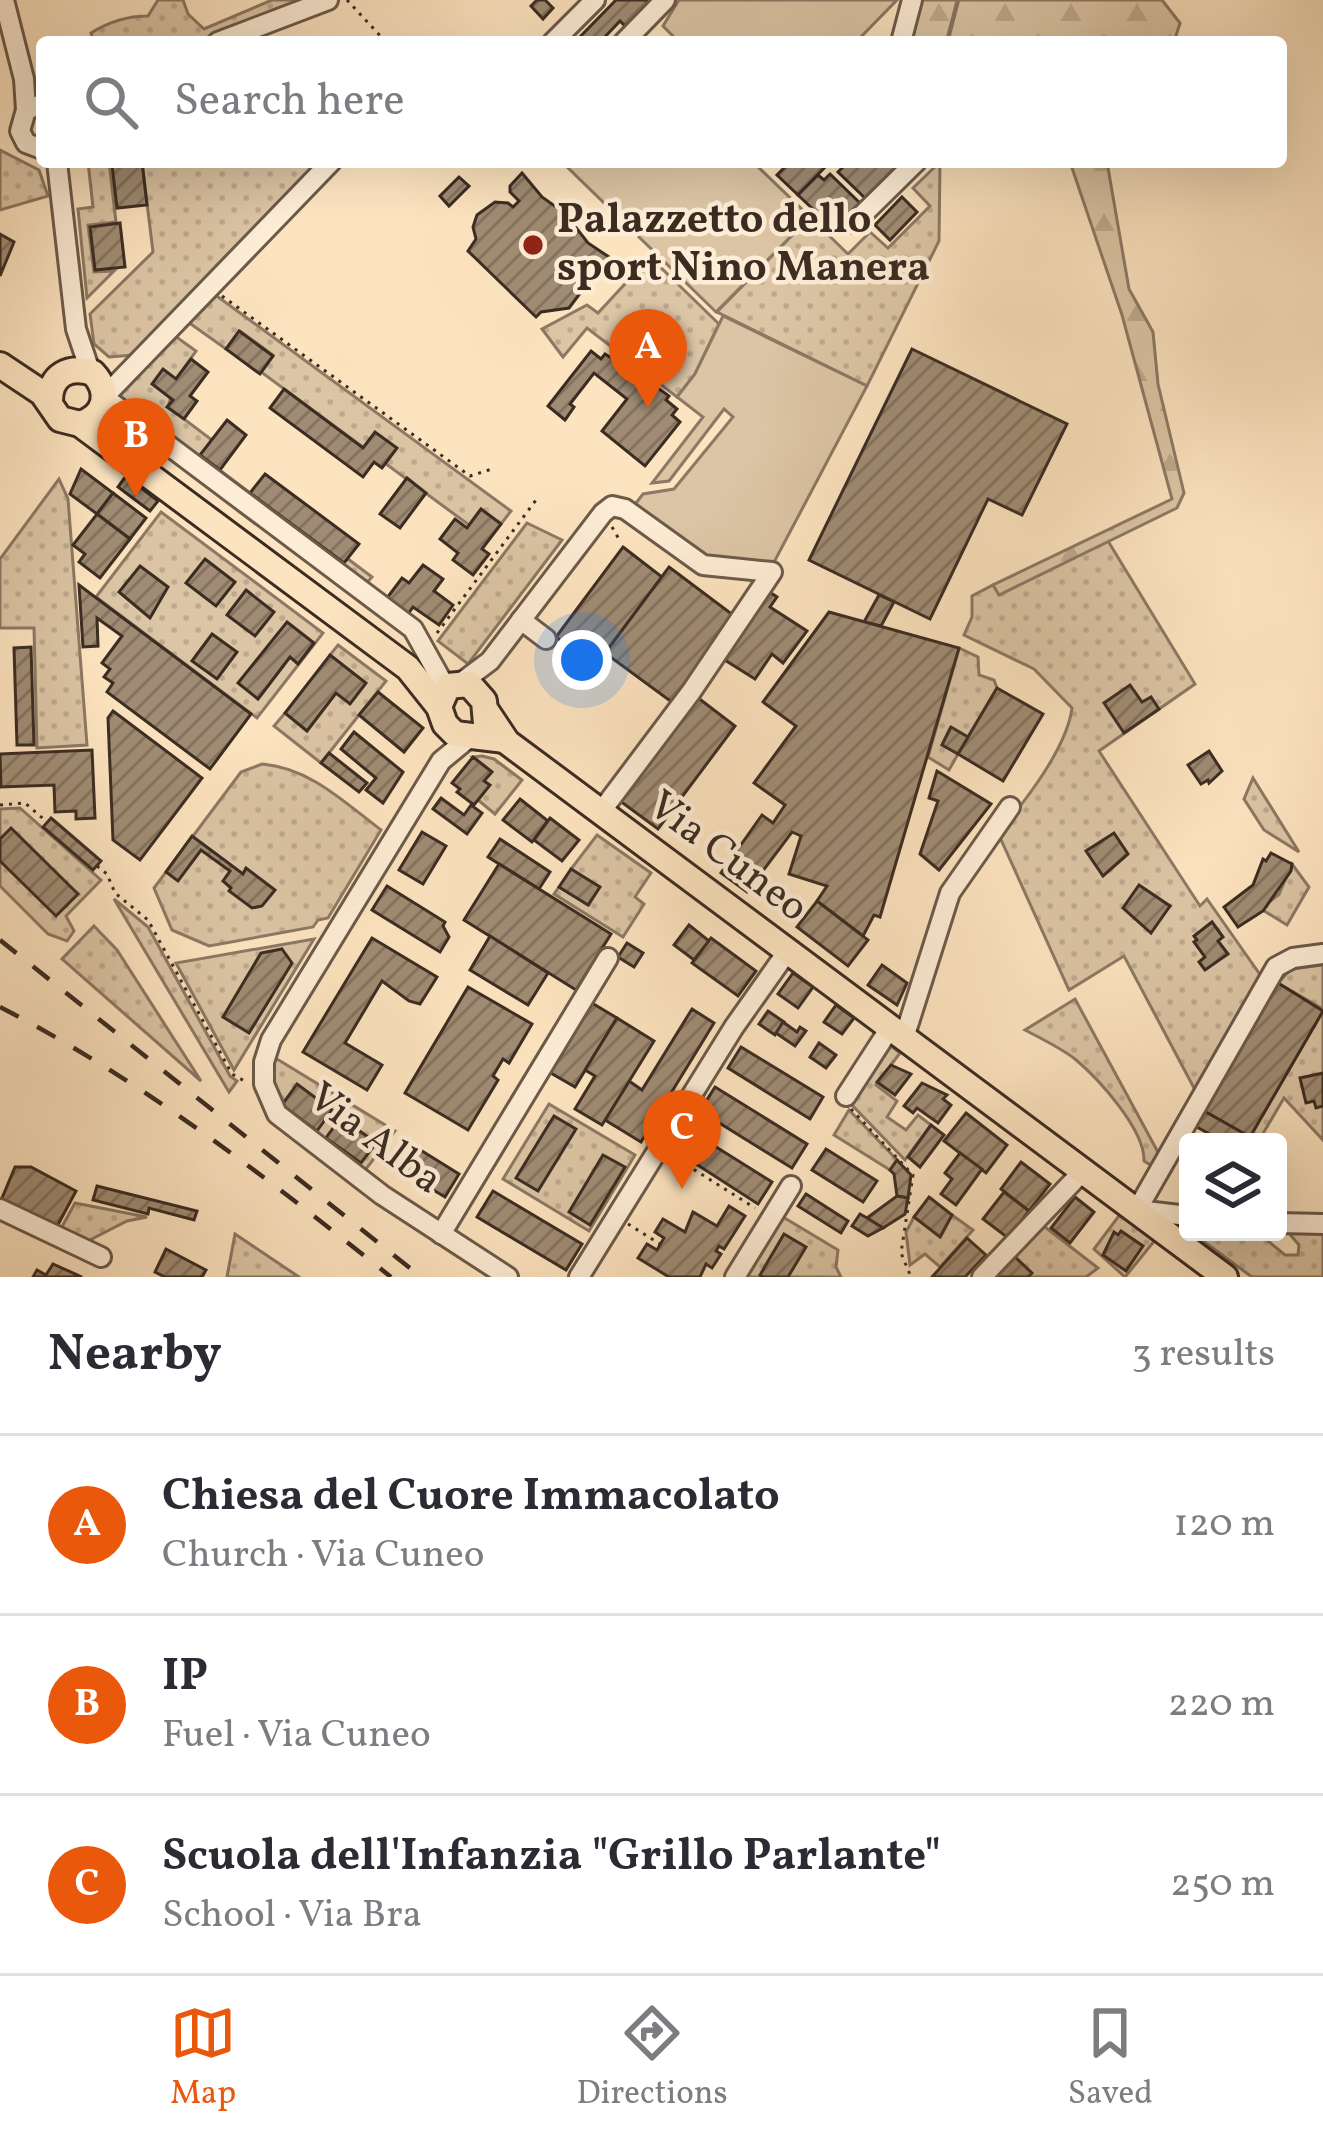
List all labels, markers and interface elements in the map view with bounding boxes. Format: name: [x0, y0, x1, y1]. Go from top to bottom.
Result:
search box: [36, 36, 1287, 168]
icon: search: [78, 69, 144, 135]
text: Search here: [174, 71, 405, 134]
place label: Palazzetto dello sport Nino Manera: [557, 192, 930, 299]
marker: Palazzetto dello sport Nino Manera: [520, 232, 546, 258]
pin: A: [609, 309, 687, 408]
pin: B: [97, 398, 175, 497]
your location: [552, 630, 612, 690]
street label: Via Cuneo: [635, 778, 819, 938]
street label: Via Alba: [294, 1070, 454, 1210]
pin: C: [643, 1090, 721, 1189]
map controls: [1179, 1133, 1287, 1241]
button: layers: [1179, 1133, 1287, 1241]
text: Nearby: [48, 1320, 222, 1391]
text: 3 results: [1132, 1328, 1275, 1382]
text: Chiesa del Cuore Immacolato: [162, 1466, 780, 1529]
text: A: [73, 1498, 101, 1552]
text: 120 m: [1174, 1498, 1275, 1552]
text: Church · Via Cuneo: [162, 1529, 485, 1583]
text: IP: [162, 1646, 208, 1709]
text: B: [74, 1678, 100, 1732]
text: 220 m: [1168, 1678, 1275, 1732]
text: Fuel · Via Cuneo: [162, 1709, 431, 1763]
text: Scuola dell'Infanzia "Grillo Parlante": [162, 1826, 941, 1889]
text: C: [74, 1858, 100, 1912]
text: 250 m: [1170, 1858, 1275, 1912]
text: School · Via Bra: [162, 1889, 422, 1943]
tab: Map: [170, 2000, 236, 2118]
tab: Directions: [576, 2000, 728, 2118]
tab: Saved: [1068, 2000, 1153, 2118]

